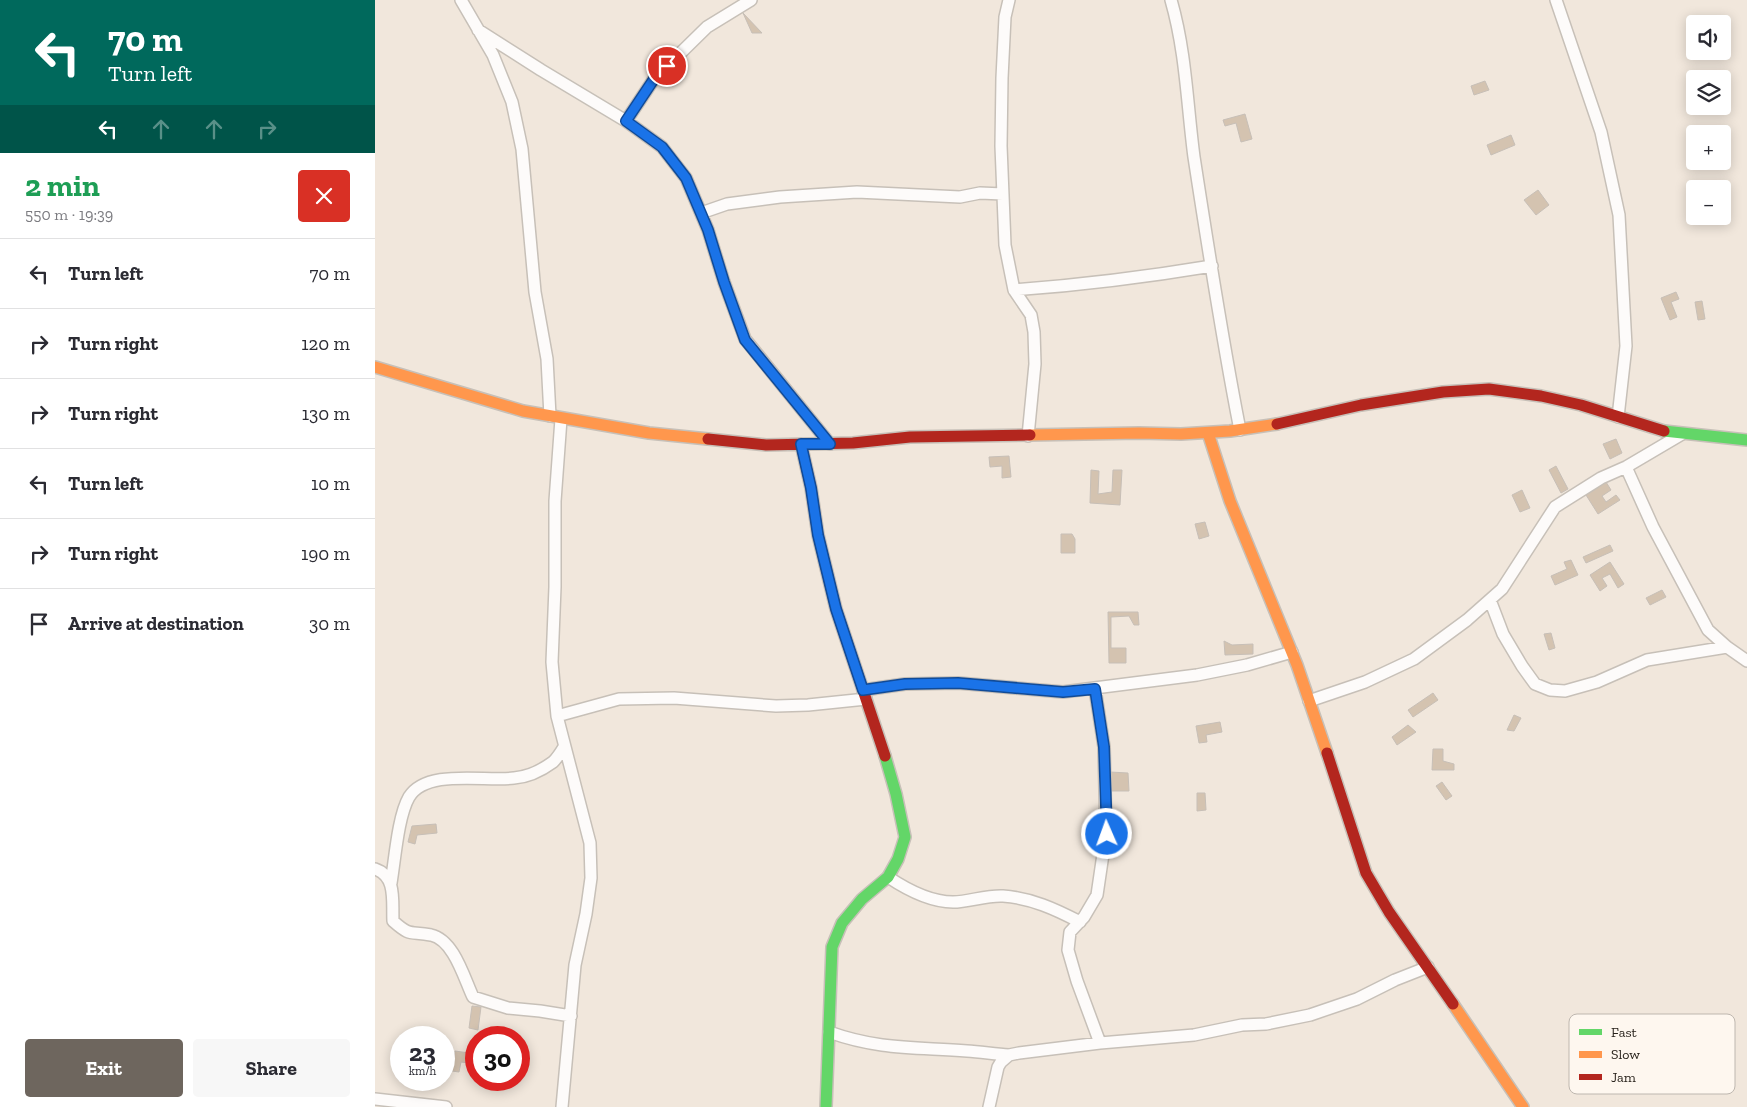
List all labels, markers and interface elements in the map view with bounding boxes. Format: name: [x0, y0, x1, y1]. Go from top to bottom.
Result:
map controls: [1686, 15, 1731, 225]
button: sound: [1686, 15, 1731, 60]
text: 70 m: [108, 18, 183, 60]
icon: left: [25, 20, 90, 85]
pin: [646, 45, 688, 87]
icon: arrive: [653, 52, 681, 80]
text: Turn left: [108, 60, 192, 87]
button: layers: [1686, 70, 1731, 115]
icon: left: [94, 115, 122, 143]
icon: ahead: [147, 115, 175, 143]
icon: ahead: [200, 115, 228, 143]
icon: right: [253, 115, 281, 143]
button: +: [1686, 125, 1731, 170]
text: 2 min: [25, 168, 100, 204]
button: close: [298, 170, 350, 222]
button: −: [1686, 180, 1731, 225]
text: 550 m · 19:39: [25, 205, 113, 224]
icon: left: [25, 260, 53, 288]
text: Turn left: [68, 262, 143, 285]
text: 70 m: [309, 262, 350, 285]
icon: right: [25, 330, 53, 358]
text: Turn right: [68, 332, 158, 355]
text: 120 m: [301, 332, 350, 355]
icon: right: [25, 400, 53, 428]
text: Turn right: [68, 402, 158, 425]
text: 130 m: [302, 402, 350, 425]
icon: left: [25, 470, 53, 498]
text: Turn left: [68, 472, 143, 495]
text: 10 m: [311, 472, 350, 495]
icon: right: [25, 540, 53, 568]
text: Turn right: [68, 542, 158, 565]
text: 190 m: [301, 542, 350, 565]
icon: arrive: [25, 610, 53, 638]
text: Arrive at destination: [68, 612, 244, 635]
text: 30 m: [309, 612, 350, 635]
position arrow: [1080, 807, 1132, 859]
legend: [1569, 1014, 1735, 1094]
text: Fast: [1611, 1024, 1638, 1041]
speed limit sign: 30: [465, 1026, 530, 1091]
text: 23: [409, 1037, 436, 1067]
button: Exit: [25, 1039, 183, 1097]
button: Share: [193, 1039, 350, 1097]
text: Slow: [1611, 1046, 1640, 1063]
text: km/h: [409, 1064, 436, 1078]
text: Jam: [1611, 1069, 1636, 1086]

